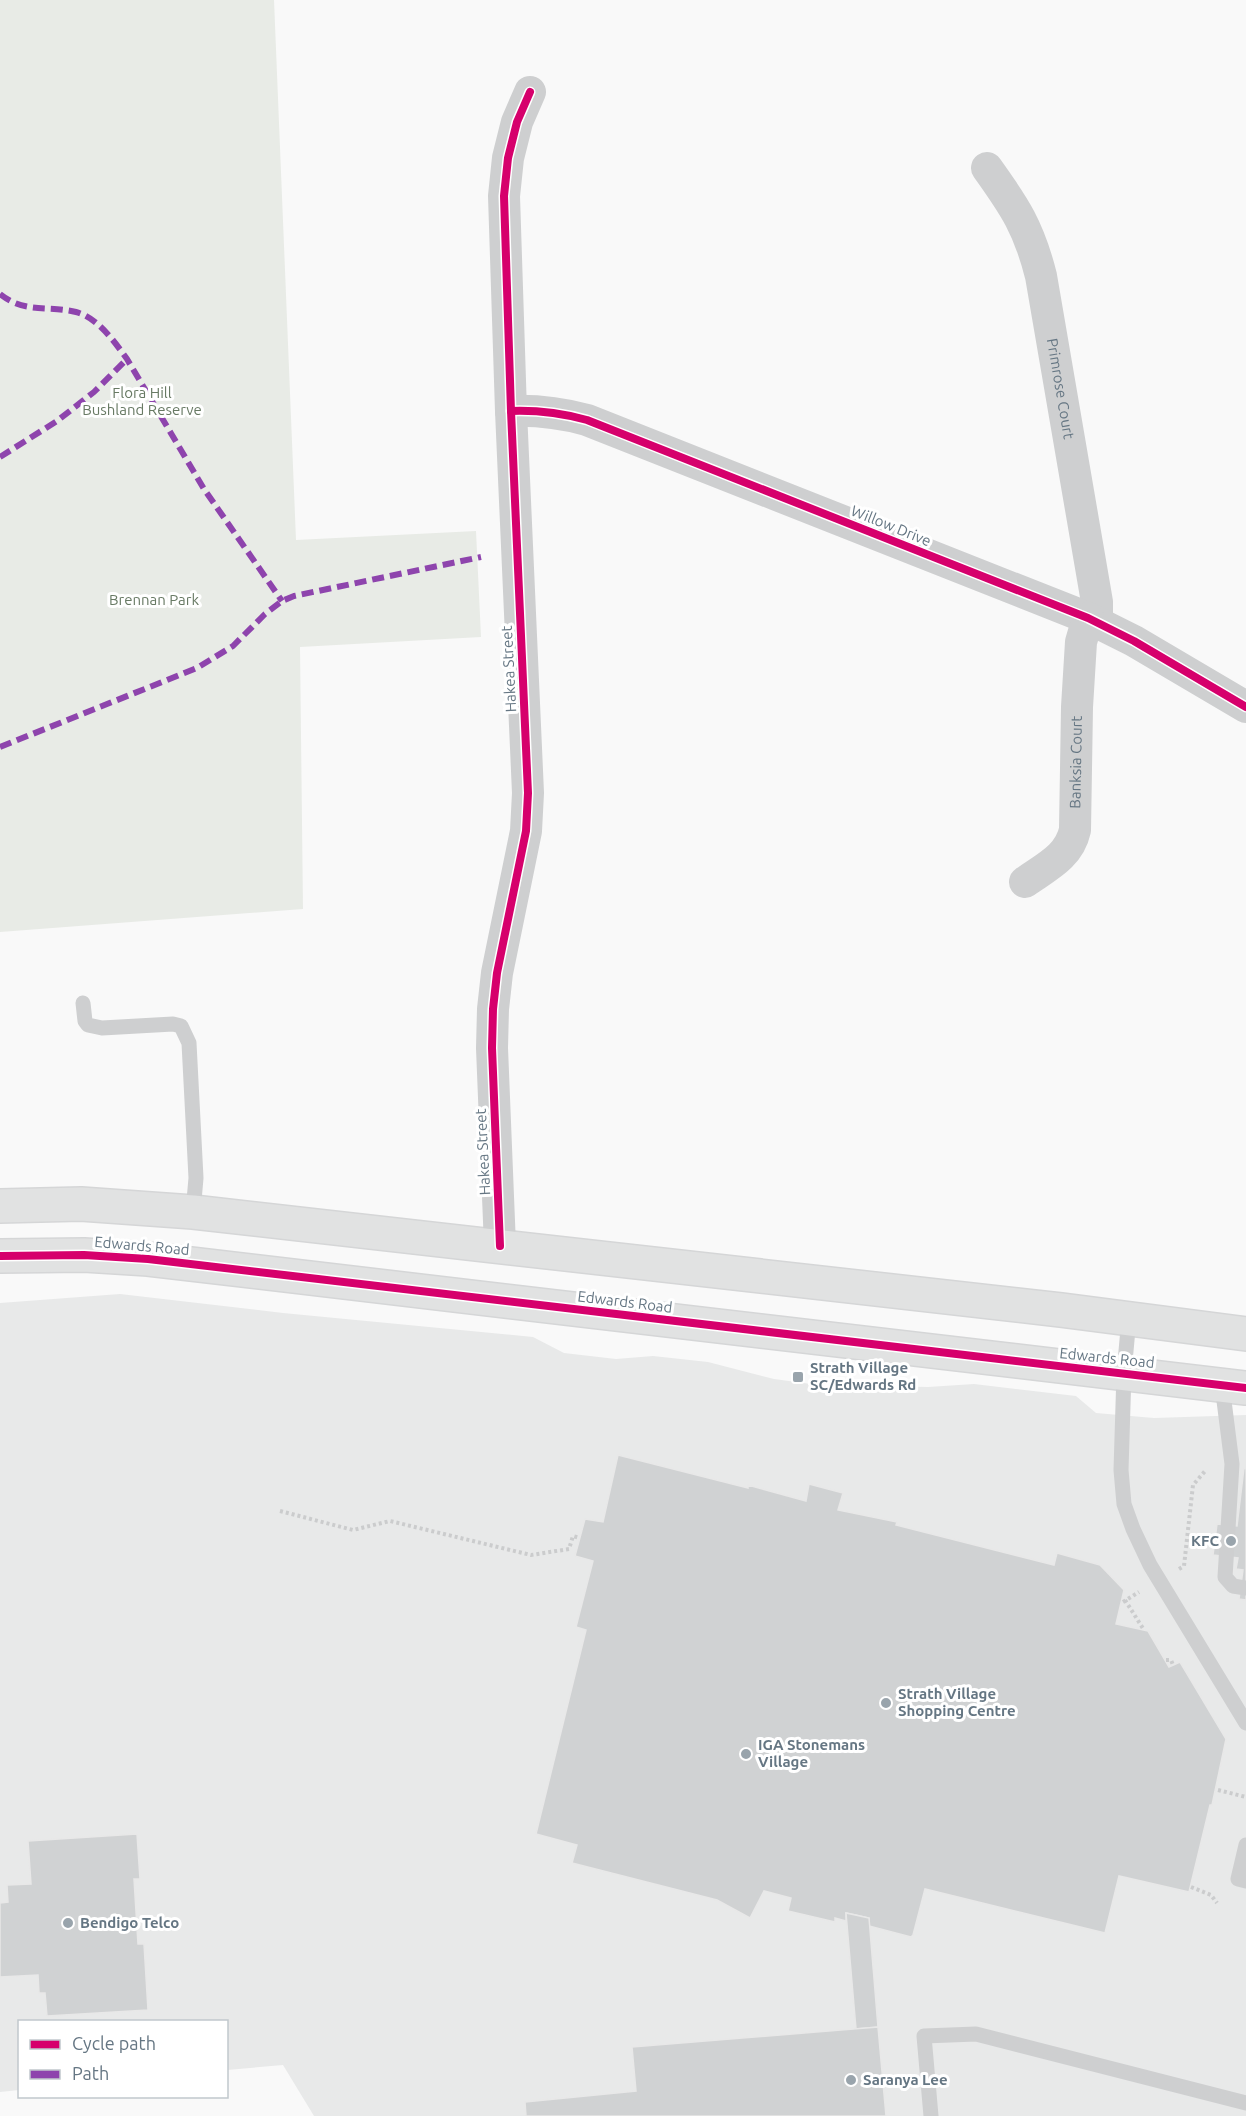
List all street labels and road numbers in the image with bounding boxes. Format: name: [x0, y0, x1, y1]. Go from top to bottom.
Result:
street label: Primrose Court: [1044, 337, 1078, 440]
street label: Willow Drive: [849, 502, 934, 549]
street label: Hakea Street: [498, 625, 519, 713]
street label: Banksia Court: [1066, 716, 1085, 809]
street label: Hakea Street: [472, 1108, 493, 1196]
street label: Edwards Road: [94, 1233, 190, 1258]
street label: Edwards Road: [577, 1287, 673, 1316]
street label: Edwards Road: [1059, 1344, 1155, 1371]

